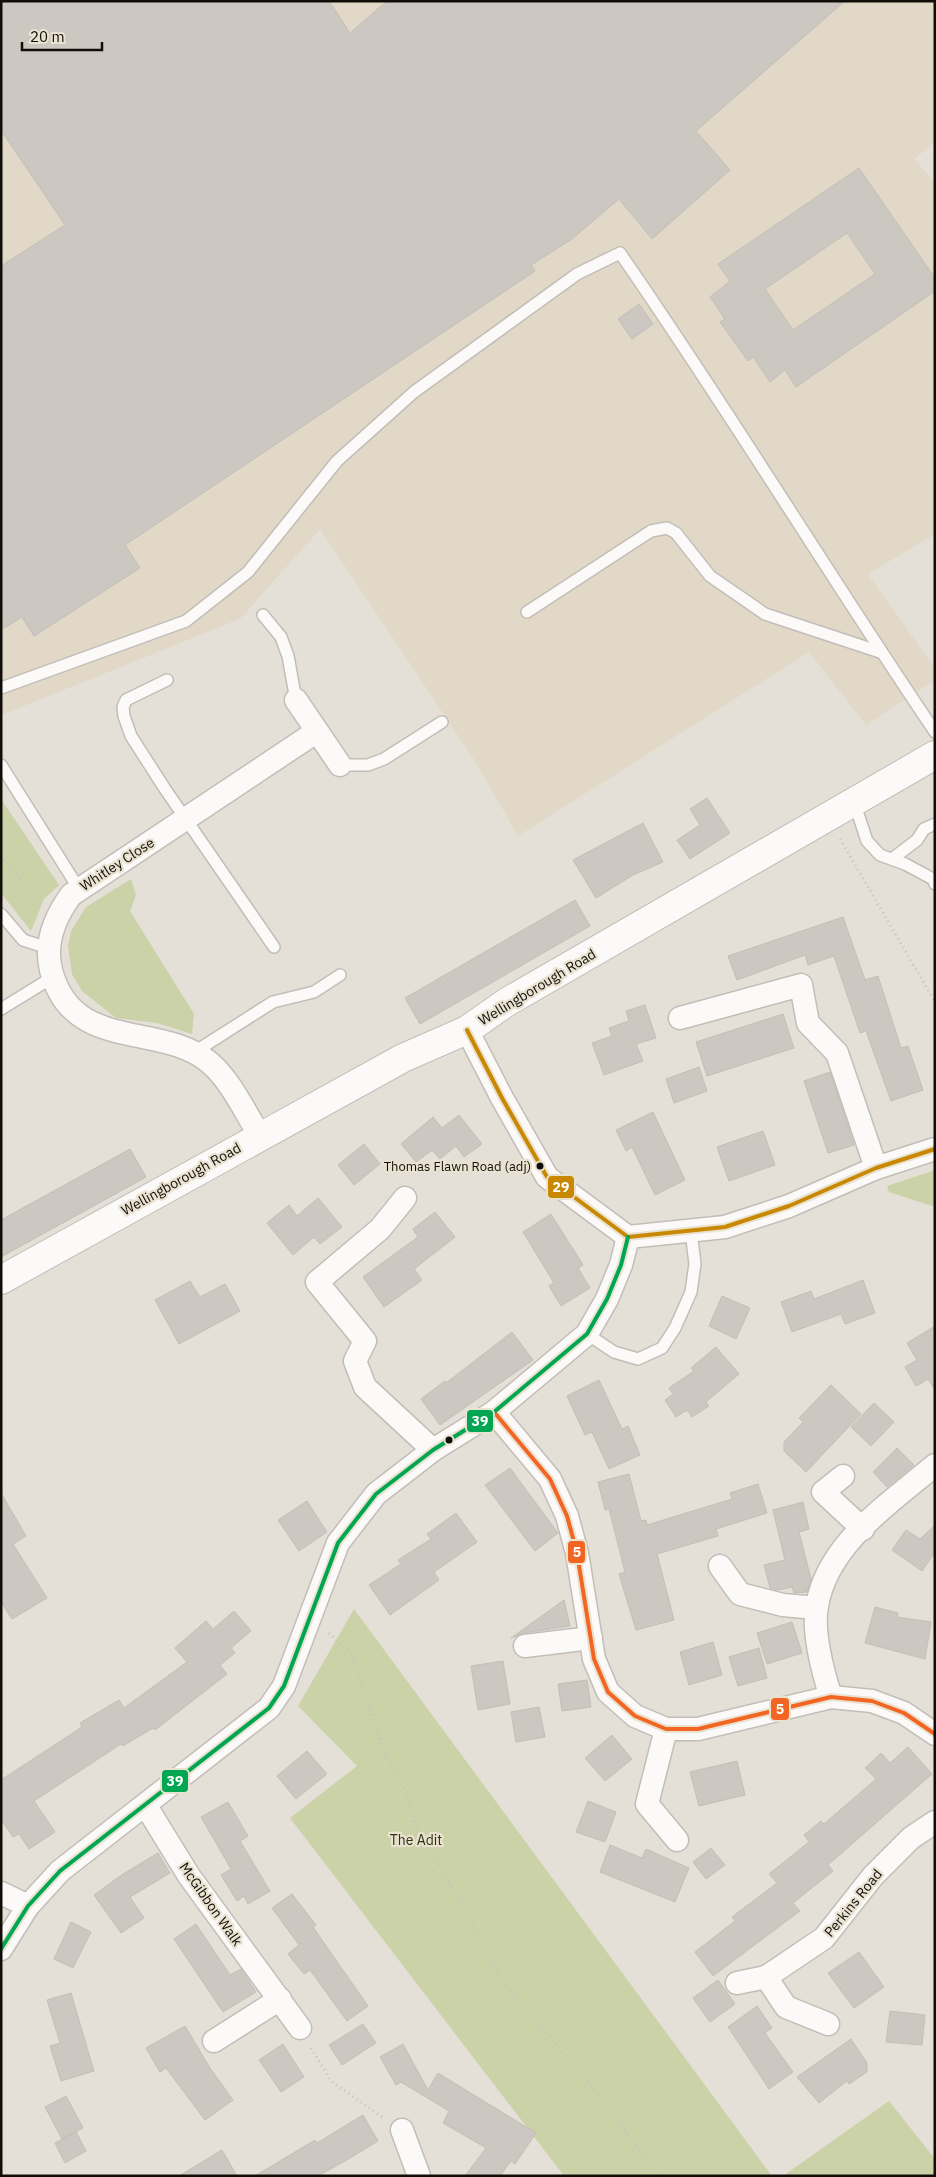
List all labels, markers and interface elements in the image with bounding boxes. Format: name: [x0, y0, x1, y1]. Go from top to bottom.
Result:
scale bar: [22, 20, 102, 52]
text: 20 m: [30, 27, 65, 46]
street label: Whitley Close: [76, 833, 158, 895]
street label: Wellingborough Road: [475, 945, 599, 1029]
street label: Wellingborough Road: [118, 1139, 244, 1219]
place label: Thomas Flawn Road (adj): [384, 1158, 531, 1175]
marker: Thomas Flawn Road (adj): [535, 1161, 545, 1171]
line badge: 29: [547, 1175, 575, 1199]
text: 29: [553, 1178, 569, 1196]
line badge: 39: [466, 1409, 494, 1433]
text: 39: [472, 1412, 488, 1430]
unlabelled marker: [444, 1435, 454, 1445]
line badge: 5: [567, 1540, 586, 1564]
text: 5: [573, 1543, 581, 1561]
line badge: 5: [770, 1697, 790, 1721]
text: 5: [776, 1700, 784, 1718]
line badge: 39: [161, 1769, 189, 1793]
text: 39: [167, 1772, 183, 1790]
park label: The Adit: [390, 1831, 442, 1849]
street label: McGibbon Walk: [176, 1859, 247, 1950]
street label: Perkins Road: [820, 1865, 886, 1941]

